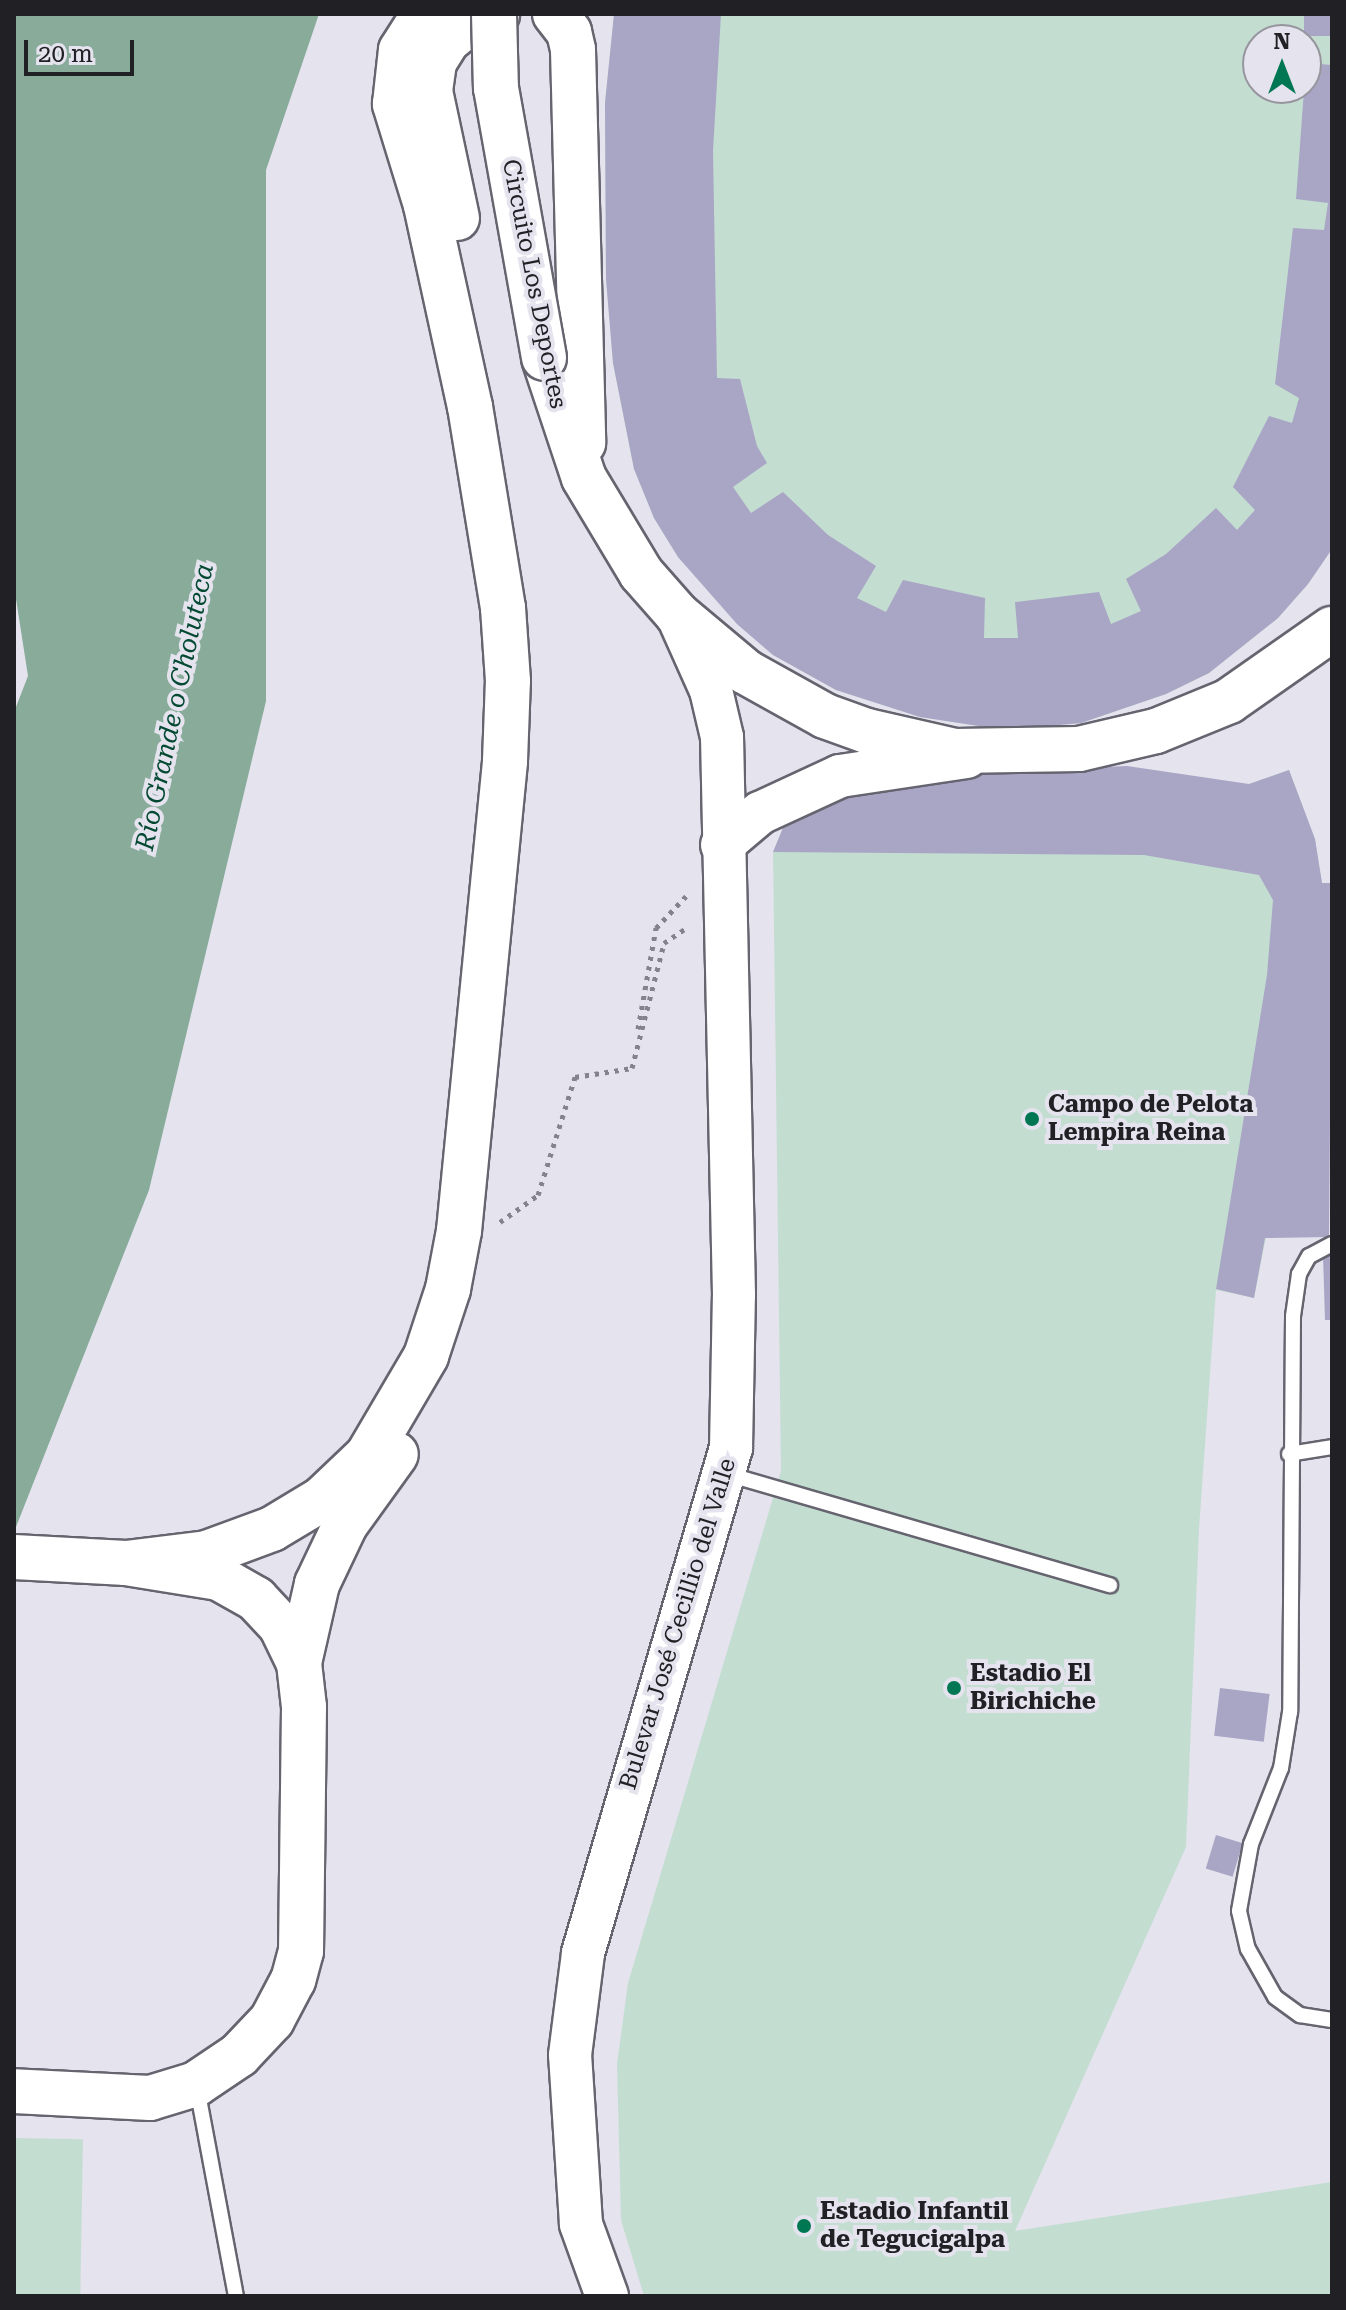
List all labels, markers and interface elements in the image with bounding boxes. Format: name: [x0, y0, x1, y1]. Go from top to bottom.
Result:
scale bar: [28, 24, 138, 74]
north arrow: [1242, 24, 1322, 104]
text: N: [1274, 29, 1290, 54]
text: 20 m: [38, 40, 93, 68]
street label: Circuito Los Deportes: [496, 157, 572, 411]
water label: Río Grande o Choluteca: [129, 561, 221, 853]
place label: Campo de Pelota Lempira Reina: [1048, 1091, 1253, 1147]
marker: Campo de Pelota Lempira Reina: [1023, 1110, 1041, 1128]
street label: Bulevar José Cecillio del Valle: [614, 1455, 742, 1793]
place label: Estadio El Birichiche: [970, 1660, 1096, 1716]
marker: Estadio El Birichiche: [945, 1679, 963, 1697]
place label: Estadio Infantil de Tegucigalpa: [820, 2198, 1009, 2254]
marker: Estadio Infantil de Tegucigalpa: [795, 2217, 813, 2235]

